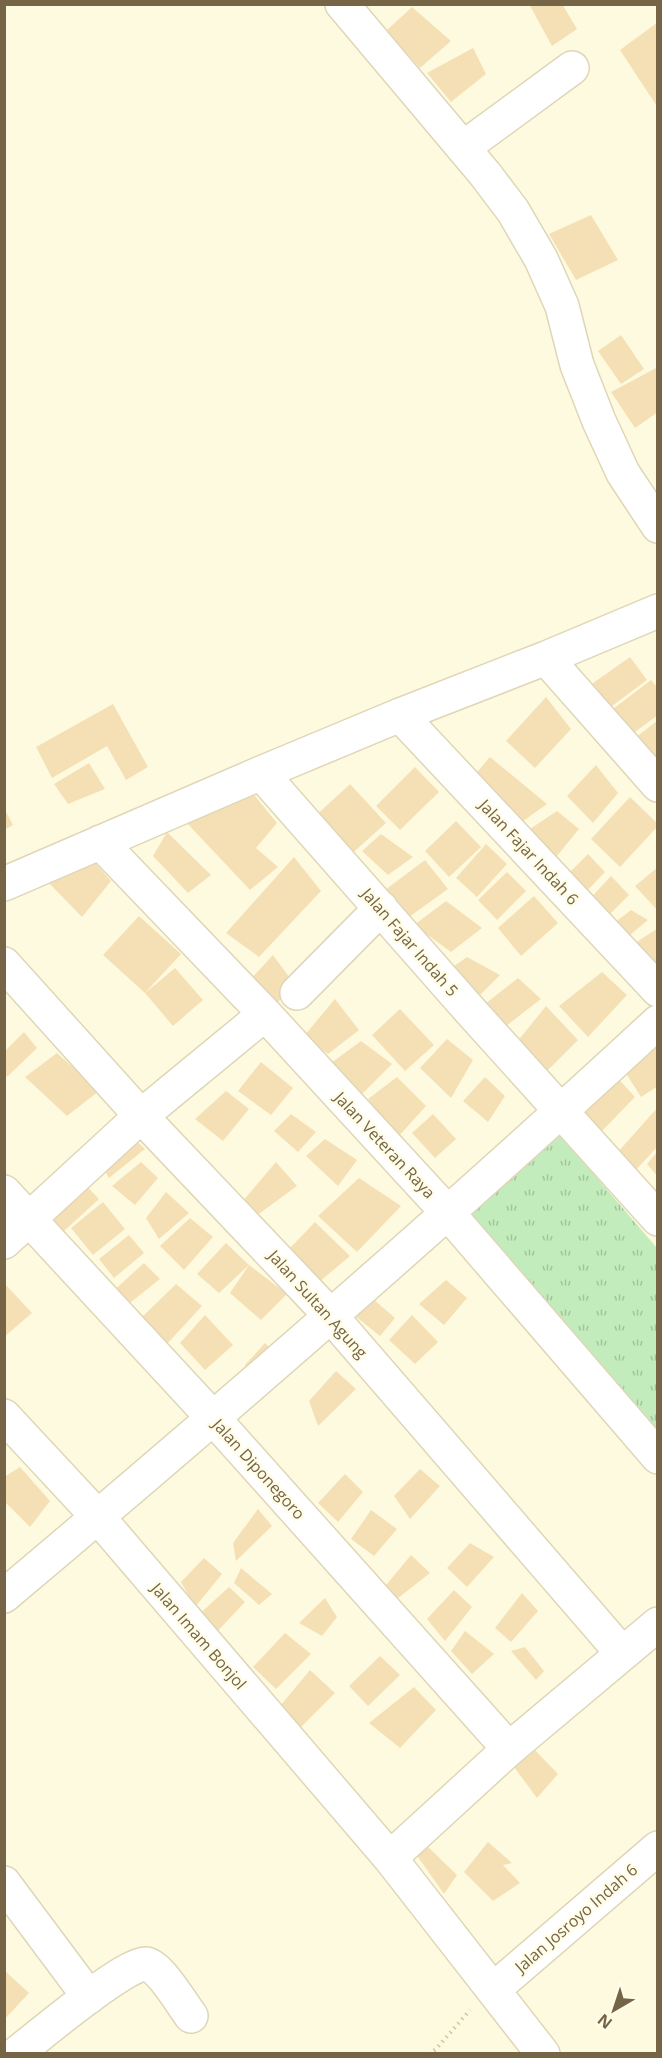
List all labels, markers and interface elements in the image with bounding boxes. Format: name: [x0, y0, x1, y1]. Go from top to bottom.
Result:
street label: Jalan Fajar Indah 6: [473, 793, 584, 910]
street label: Jalan Fajar Indah 5: [355, 882, 463, 1001]
street label: Jalan Veteran Raya: [328, 1085, 440, 1203]
street label: Jalan Sultan Agung: [262, 1244, 373, 1363]
street label: Jalan Diponegoro: [207, 1412, 310, 1524]
street label: Jalan Imam Bonjol: [145, 1576, 251, 1694]
street label: Jalan Josroyo Indah 6: [509, 1859, 642, 1979]
north arrow: [584, 1980, 644, 2040]
text: N: [593, 2009, 617, 2034]

